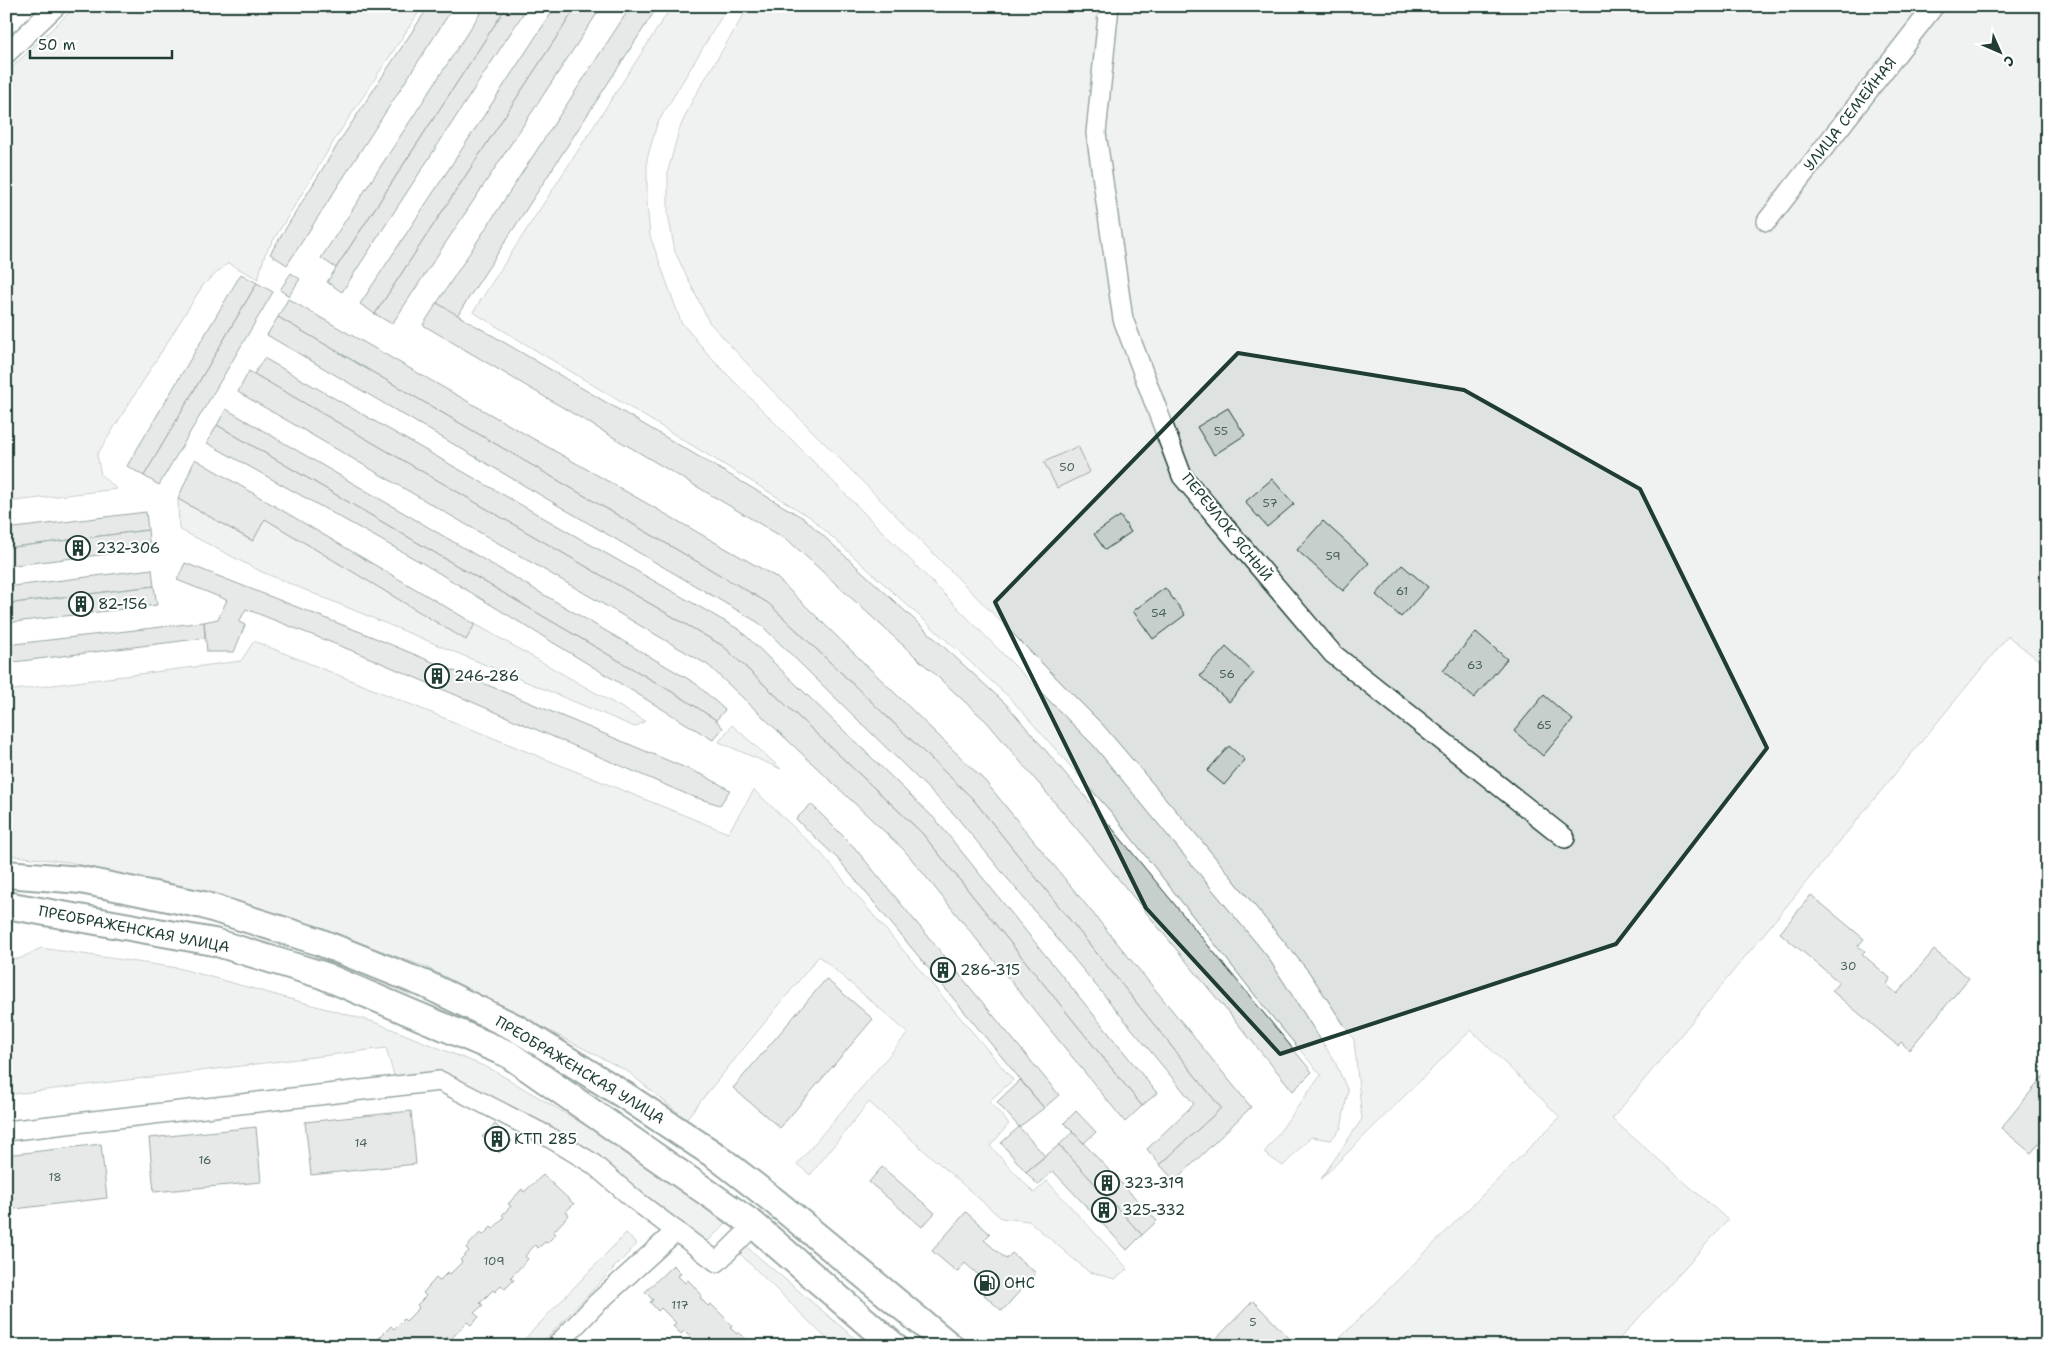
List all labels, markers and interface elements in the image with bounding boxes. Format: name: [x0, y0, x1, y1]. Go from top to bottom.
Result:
scale bar: [30, 28, 172, 60]
north arrow: [1976, 28, 2026, 78]
text: 50 m: [38, 35, 76, 55]
street label: УЛИЦА СЕМЕЙНАЯ: [1798, 52, 1901, 175]
text: С: [2000, 52, 2019, 71]
house number: 55: [1214, 423, 1228, 439]
house number: 50: [1059, 459, 1075, 475]
street label: ПЕРЕУЛОК ЯСНЫЙ: [1177, 468, 1278, 585]
house number: 57: [1262, 495, 1278, 511]
building icon: 232-306: [65, 535, 91, 561]
place label: 232-306: [96, 538, 160, 558]
house number: 59: [1325, 548, 1341, 564]
house number: 61: [1396, 583, 1408, 599]
building icon: 82-156: [68, 591, 94, 617]
place label: 82-156: [98, 594, 148, 614]
house number: 54: [1151, 605, 1167, 621]
house number: 63: [1467, 657, 1483, 673]
building icon: 246-286: [424, 663, 450, 689]
place label: 246-286: [454, 666, 519, 686]
house number: 56: [1219, 666, 1235, 682]
house number: 65: [1536, 717, 1552, 733]
street label: ПРЕОБРАЖЕНСКАЯ УЛИЦА: [37, 901, 231, 957]
building icon: 286-315: [930, 957, 956, 983]
house number: 30: [1840, 958, 1856, 974]
place label: 286-315: [960, 960, 1020, 980]
street label: ПРЕОБРАЖЕНСКАЯ УЛИЦА: [492, 1011, 669, 1129]
building icon: КТП 285: [484, 1126, 510, 1152]
place label: КТП 285: [514, 1129, 577, 1149]
house number: 14: [355, 1135, 367, 1151]
house number: 16: [198, 1152, 212, 1168]
house number: 18: [48, 1169, 62, 1185]
building icon: 323-319: [1094, 1170, 1120, 1196]
place label: 323-319: [1124, 1173, 1184, 1193]
building icon: 325-332: [1091, 1197, 1117, 1223]
place label: 325-332: [1122, 1200, 1185, 1220]
house number: 109: [483, 1253, 505, 1269]
fuel station icon: ОНС: [974, 1270, 1000, 1296]
place label: ОНС: [1004, 1273, 1035, 1293]
house number: 117: [671, 1297, 689, 1313]
house number: 5: [1249, 1314, 1257, 1330]

